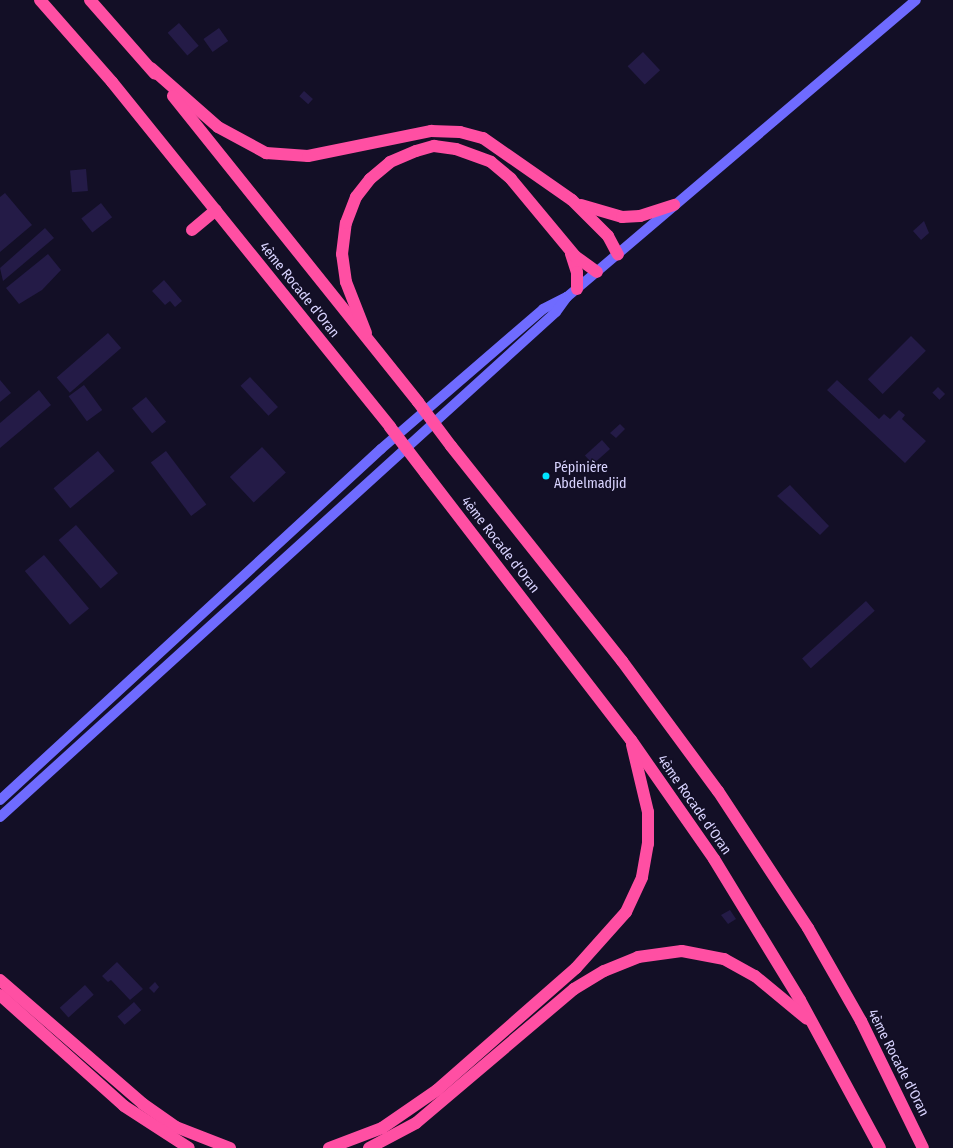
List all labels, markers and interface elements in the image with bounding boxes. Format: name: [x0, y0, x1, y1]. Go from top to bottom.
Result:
street label: 4ème Rocade d'Oran: [255, 239, 343, 341]
place label: Pépinière Abdelmadjid: [554, 460, 627, 492]
marker: Pépinière Abdelmadjid: [541, 471, 551, 481]
street label: 4ème Rocade d'Oran: [457, 493, 543, 597]
street label: 4ème Rocade d'Oran: [653, 752, 735, 858]
street label: 4ème Rocade d'Oran: [864, 1007, 932, 1119]

